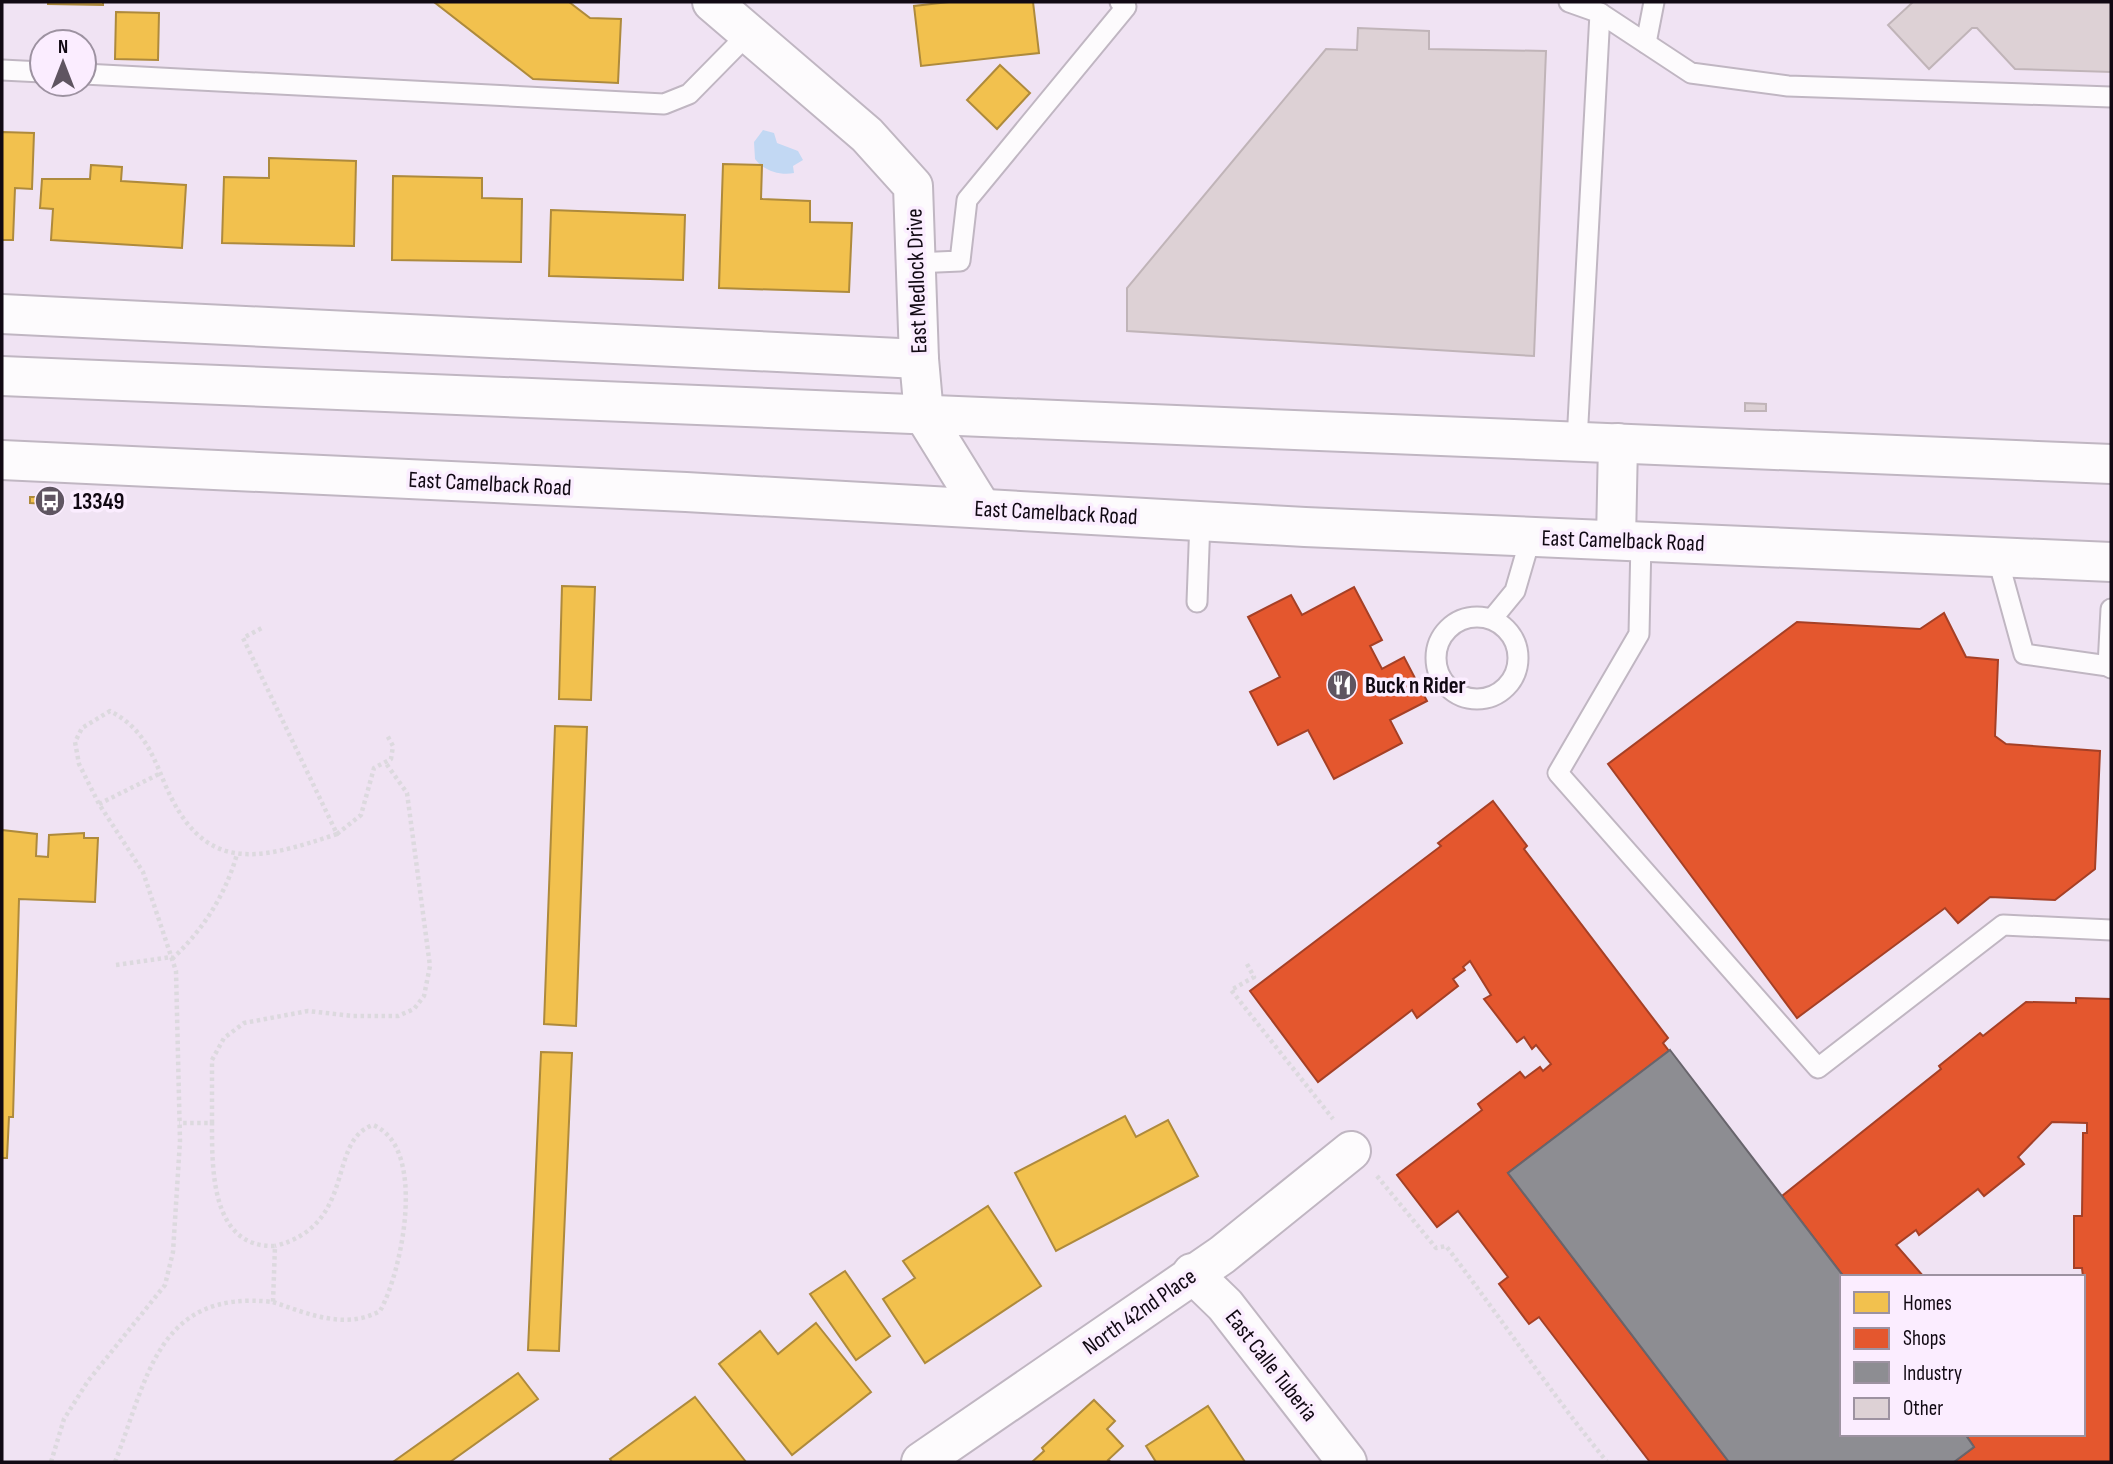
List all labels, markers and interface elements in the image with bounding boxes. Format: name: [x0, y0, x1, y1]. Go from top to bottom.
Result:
north arrow: [28, 28, 98, 98]
text: N: [58, 36, 68, 59]
street label: East Medlock Drive: [900, 208, 934, 354]
street label: East Camelback Road: [408, 466, 572, 502]
bus stop icon: 13349: [33, 484, 67, 518]
place label: 13349: [73, 488, 124, 516]
street label: East Camelback Road: [974, 495, 1138, 531]
street label: East Camelback Road: [1541, 524, 1705, 558]
restaurant icon: Buck n Rider: [1325, 668, 1359, 702]
place label: Buck n Rider: [1365, 672, 1466, 700]
street label: North 42nd Place: [1077, 1262, 1202, 1361]
legend: [1840, 1275, 2085, 1436]
text: Homes: [1903, 1291, 1952, 1316]
street label: East Calle Tuberia: [1219, 1304, 1323, 1427]
text: Shops: [1903, 1326, 1946, 1351]
text: Industry: [1903, 1361, 1962, 1386]
text: Other: [1903, 1396, 1943, 1421]

